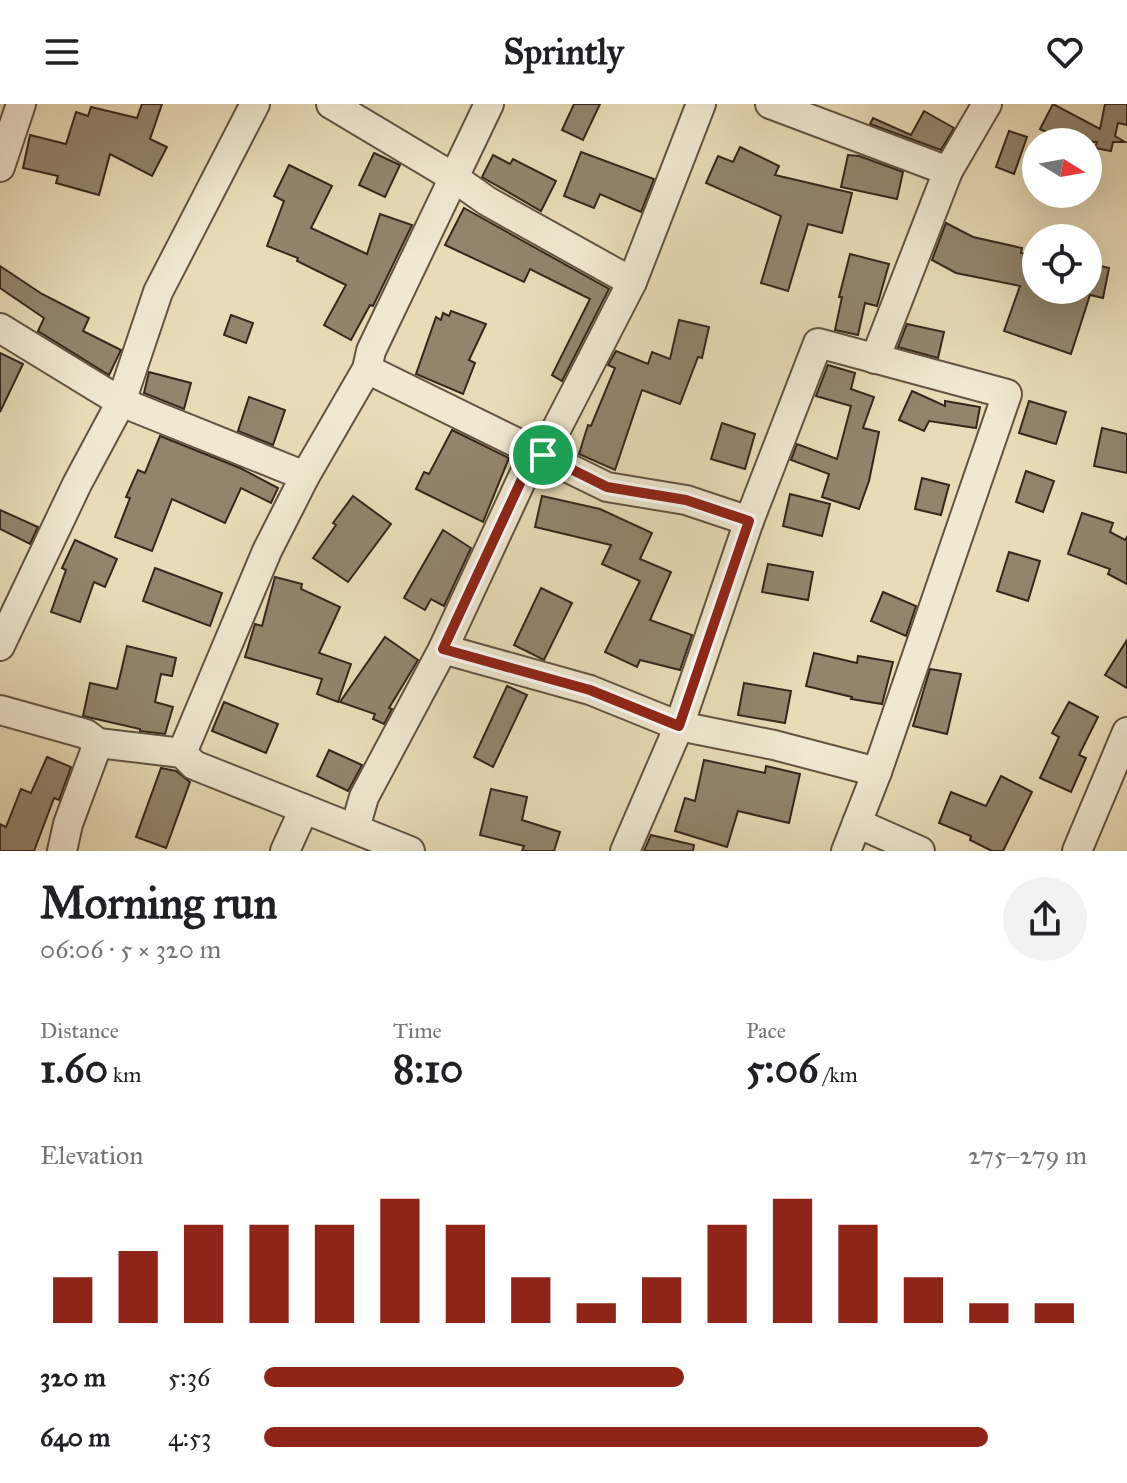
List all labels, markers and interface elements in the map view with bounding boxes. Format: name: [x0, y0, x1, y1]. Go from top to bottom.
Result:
icon: menu: [40, 30, 84, 74]
text: Sprintly: [503, 30, 624, 74]
icon: heart: [1043, 30, 1087, 74]
north arrow: [1022, 128, 1102, 208]
map controls: [1022, 128, 1102, 304]
button: locate: [1022, 224, 1102, 304]
pin: [509, 421, 577, 489]
icon: arrive: [521, 433, 565, 477]
text: Morning run: [40, 876, 277, 930]
button: share: [1003, 877, 1087, 961]
text: 06:06 · 5 × 320 m: [40, 933, 221, 965]
text: Distance: [40, 1017, 119, 1044]
text: Time: [393, 1017, 442, 1044]
text: Pace: [746, 1017, 786, 1044]
text: 1.60: [40, 1044, 108, 1093]
text: 8:10: [393, 1044, 463, 1093]
text: 5:06: [746, 1044, 818, 1093]
text: km: [108, 1061, 141, 1088]
text: /km: [818, 1061, 858, 1088]
text: Elevation: [40, 1139, 143, 1171]
text: 275–279 m: [968, 1139, 1087, 1171]
text: 320 m: [40, 1361, 106, 1393]
text: 5:36: [168, 1361, 210, 1393]
text: 640 m: [40, 1421, 110, 1453]
text: 4:53: [168, 1421, 212, 1453]

